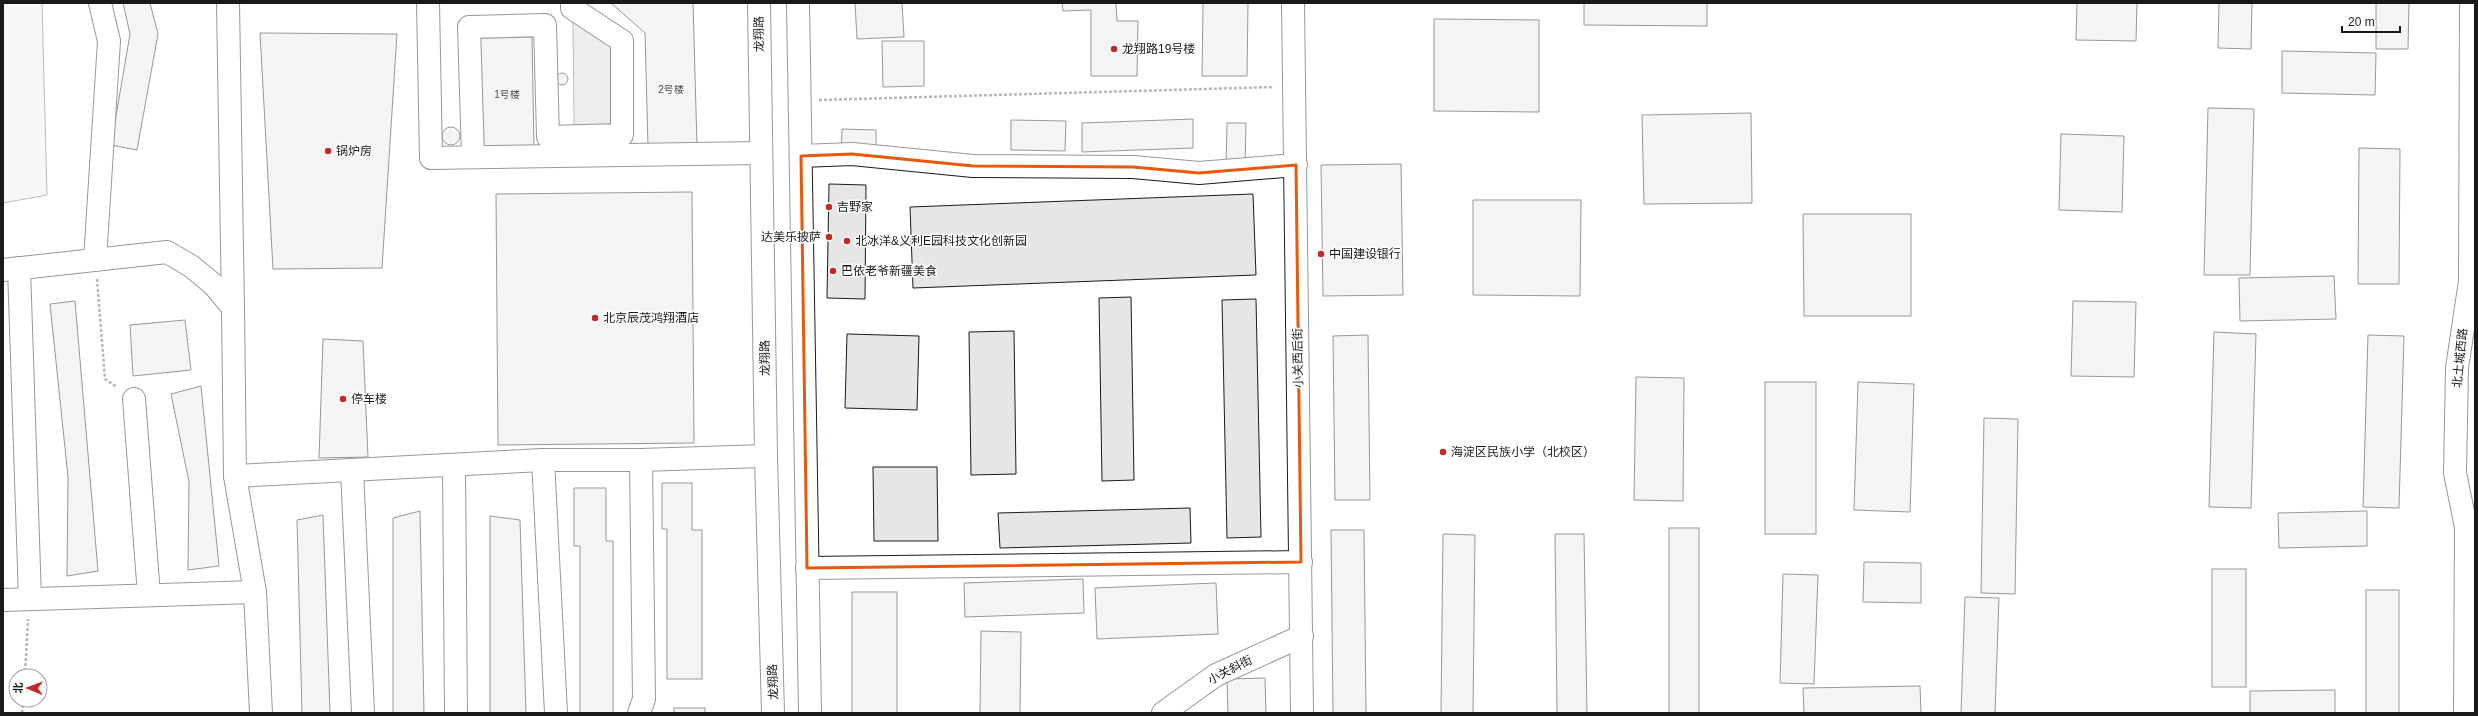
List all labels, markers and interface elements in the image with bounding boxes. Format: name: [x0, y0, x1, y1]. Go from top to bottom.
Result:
scale bar: [2342, 8, 2400, 34]
text: 20 m: [2348, 15, 2375, 29]
street label: 龙翔路: [752, 16, 766, 52]
place label: 龙翔路19号楼: [1122, 42, 1195, 56]
marker: 龙翔路19号楼: [1109, 44, 1119, 54]
house number: 2号楼: [658, 84, 684, 95]
house number: 1号楼: [494, 89, 520, 100]
place label: 锅炉房: [336, 144, 372, 158]
marker: 锅炉房: [323, 146, 333, 156]
place label: 吉野家: [837, 200, 873, 214]
marker: 吉野家: [824, 202, 834, 212]
place label: 达美乐披萨: [761, 230, 821, 244]
marker: 达美乐披萨: [824, 232, 834, 242]
place label: 北冰洋&义利E园科技文化创新园: [855, 234, 1027, 248]
marker: 北冰洋&义利E园科技文化创新园: [842, 236, 852, 246]
place label: 中国建设银行: [1329, 247, 1401, 261]
marker: 中国建设银行: [1316, 249, 1326, 259]
place label: 巴依老爷新疆美食: [841, 264, 937, 278]
marker: 巴依老爷新疆美食: [828, 266, 838, 276]
place label: 北京辰茂鸿翔酒店: [603, 311, 699, 325]
marker: 北京辰茂鸿翔酒店: [590, 313, 600, 323]
street label: 北土城西路: [2450, 327, 2470, 389]
street label: 小关西后街: [1290, 328, 1306, 388]
street label: 龙翔路: [758, 340, 772, 376]
place label: 停车楼: [351, 392, 387, 406]
marker: 停车楼: [338, 394, 348, 404]
place label: 海淀区民族小学（北校区）: [1451, 445, 1595, 459]
marker: 海淀区民族小学（北校区）: [1438, 447, 1448, 457]
street label: 小关斜街: [1205, 653, 1255, 687]
street label: 龙翔路: [765, 664, 781, 700]
north arrow: [8, 668, 48, 708]
text: 北: [12, 682, 24, 693]

